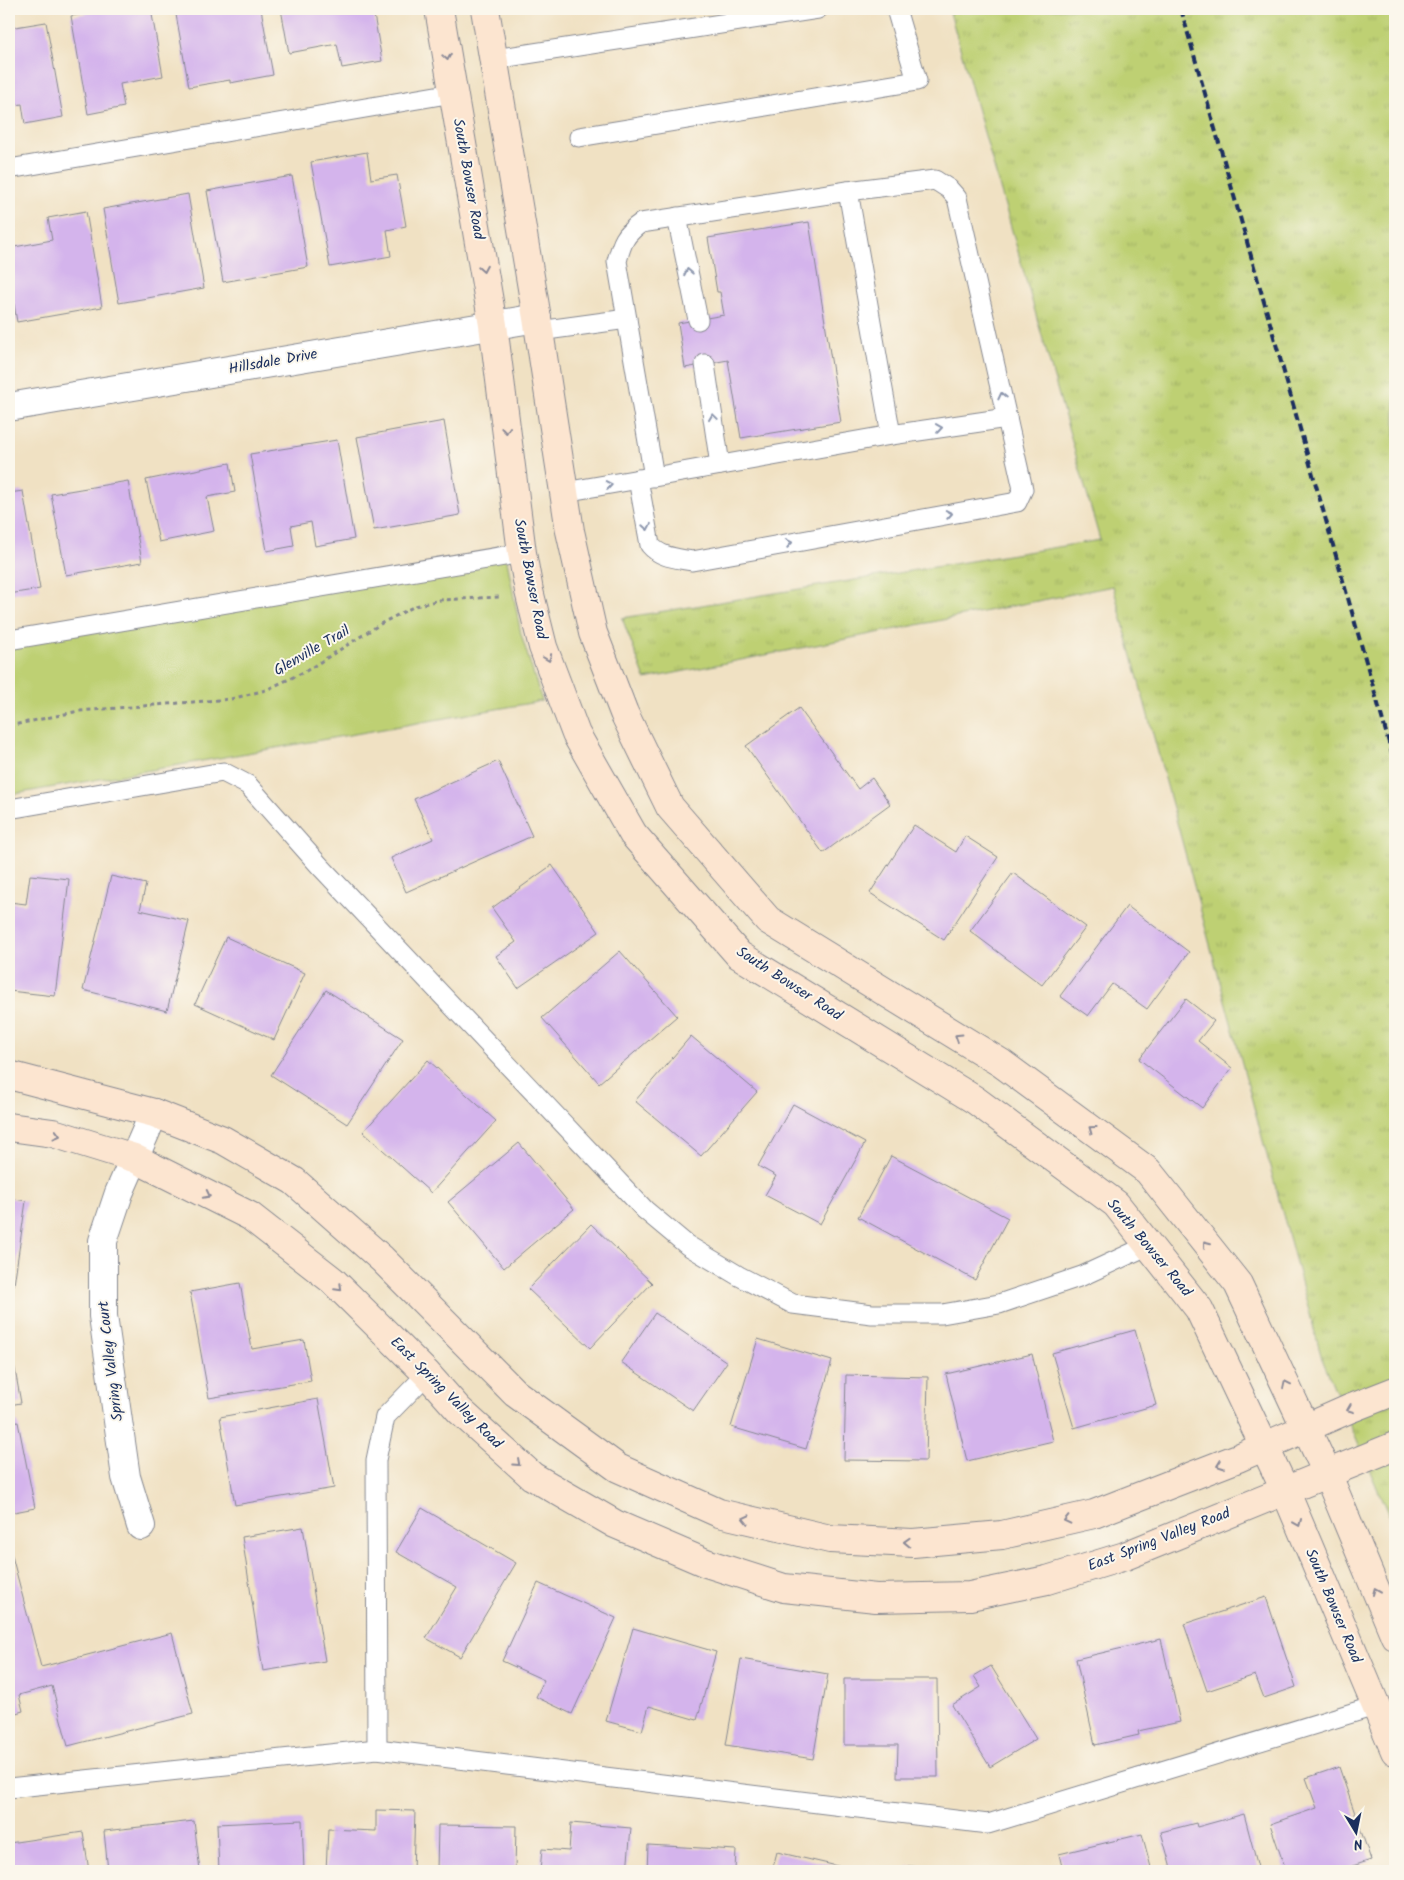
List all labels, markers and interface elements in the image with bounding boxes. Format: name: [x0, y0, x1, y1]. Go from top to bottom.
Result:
one-way arrow: [442, 52, 452, 61]
street label: South Bowser Road: [446, 117, 491, 242]
one-way arrow: [478, 264, 488, 273]
one-way arrow: [684, 268, 694, 277]
street label: Hillsdale Drive: [227, 342, 319, 382]
one-way arrow: [997, 391, 1008, 400]
one-way arrow: [709, 412, 719, 421]
one-way arrow: [936, 423, 944, 434]
one-way arrow: [500, 426, 511, 434]
one-way arrow: [605, 480, 613, 490]
one-way arrow: [944, 510, 953, 520]
street label: South Bowser Road: [507, 517, 554, 642]
one-way arrow: [642, 523, 652, 532]
one-way arrow: [784, 539, 793, 549]
street label: Glenville Trail: [269, 619, 355, 683]
one-way arrow: [542, 653, 552, 662]
street label: South Bowser Road: [731, 941, 847, 1028]
one-way arrow: [955, 1033, 964, 1043]
one-way arrow: [1088, 1126, 1098, 1135]
one-way arrow: [52, 1129, 60, 1139]
one-way arrow: [202, 1189, 211, 1199]
street label: South Bowser Road: [1100, 1193, 1198, 1303]
one-way arrow: [1202, 1240, 1211, 1249]
one-way arrow: [334, 1282, 343, 1291]
street label: Spring Valley Court: [92, 1299, 130, 1422]
street label: East Spring Valley Road: [384, 1331, 508, 1455]
one-way arrow: [1281, 1380, 1292, 1389]
one-way arrow: [1346, 1402, 1355, 1413]
one-way arrow: [512, 1457, 521, 1466]
one-way arrow: [1216, 1459, 1225, 1469]
street label: East Spring Valley Road: [1084, 1502, 1234, 1578]
one-way arrow: [742, 1514, 751, 1525]
one-way arrow: [1063, 1514, 1071, 1525]
one-way arrow: [1291, 1518, 1302, 1527]
one-way arrow: [902, 1537, 910, 1548]
street label: South Bowser Road: [1298, 1545, 1368, 1668]
one-way arrow: [1372, 1587, 1383, 1596]
north arrow: [1332, 1808, 1382, 1858]
text: N: [1352, 1832, 1364, 1855]

